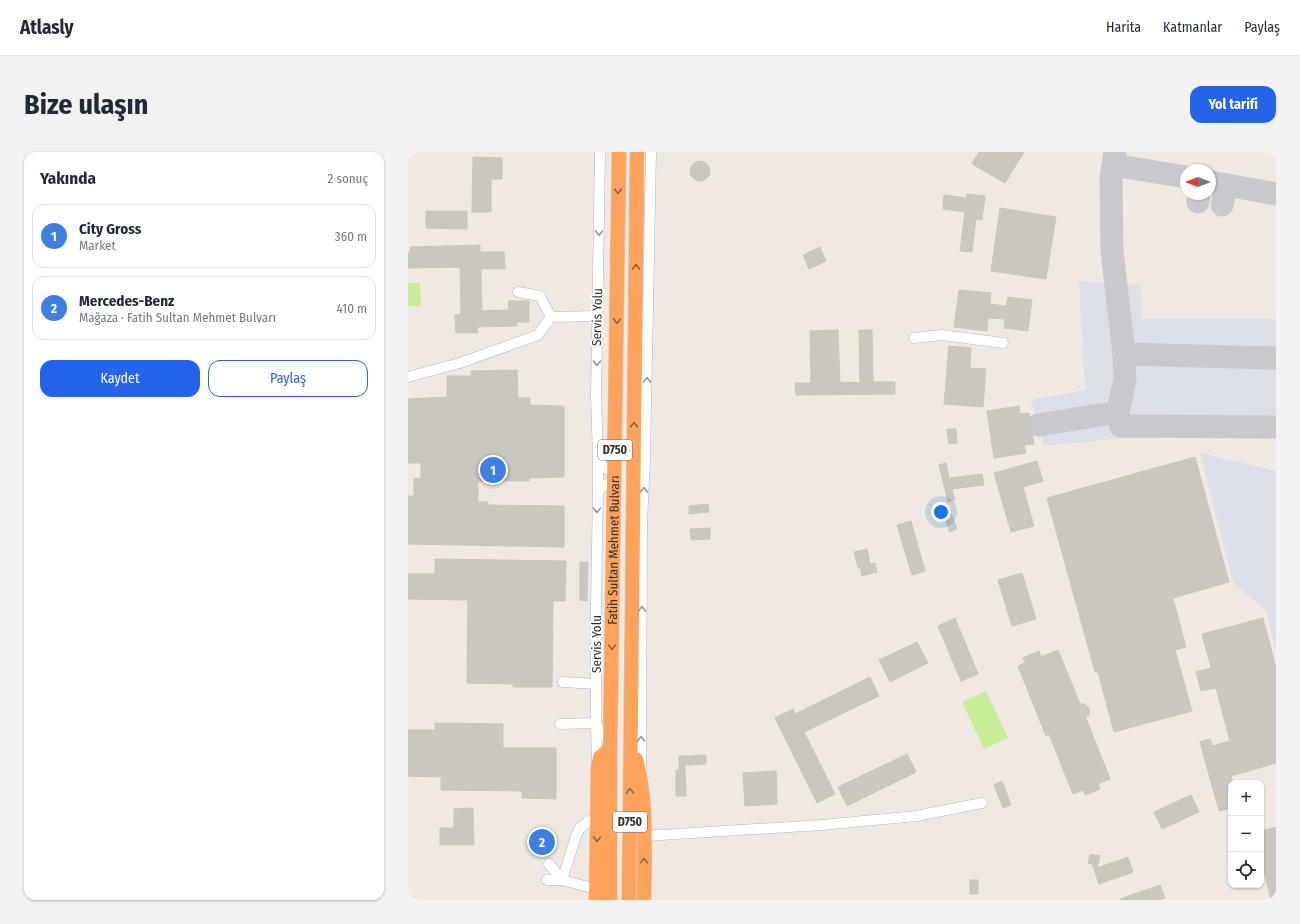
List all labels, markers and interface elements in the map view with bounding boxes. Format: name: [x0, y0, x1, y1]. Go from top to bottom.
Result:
text: Atlasly: [20, 16, 74, 39]
text: Harita: [1106, 19, 1141, 36]
text: Katmanlar: [1163, 19, 1222, 36]
text: Paylaş: [1244, 19, 1280, 36]
button: Yol tarifi: [1190, 86, 1276, 123]
text: Bize ulaşın: [24, 88, 148, 121]
north arrow: [1180, 164, 1216, 200]
text: Yakında: [40, 168, 96, 189]
text: 2 sonuç: [328, 171, 368, 186]
one-way arrow: [614, 188, 622, 194]
text: City Gross: [79, 220, 141, 238]
text: 1: [51, 229, 57, 244]
text: 360 m: [335, 229, 367, 244]
one-way arrow: [595, 230, 603, 236]
text: Market: [79, 238, 116, 253]
one-way arrow: [632, 264, 640, 270]
street label: Servis Yolu: [589, 288, 605, 346]
text: Mercedes-Benz: [79, 292, 174, 310]
text: 2: [51, 301, 57, 316]
text: 410 m: [337, 301, 367, 316]
text: Mağaza · Fatih Sultan Mehmet Bulvarı: [79, 310, 276, 325]
one-way arrow: [613, 318, 621, 324]
button: Kaydet: [40, 360, 200, 397]
button: Paylaş: [208, 360, 368, 397]
one-way arrow: [593, 360, 601, 366]
one-way arrow: [643, 377, 651, 383]
one-way arrow: [630, 422, 639, 428]
road number: D750: [598, 440, 632, 460]
pin: 1: [480, 455, 506, 485]
street label: Fatih Sultan Mehmet Bulvarı: [604, 475, 622, 625]
one-way arrow: [639, 487, 648, 493]
your location: [931, 502, 951, 522]
one-way arrow: [593, 507, 601, 513]
one-way arrow: [637, 606, 646, 612]
street label: Servis Yolu: [589, 615, 604, 673]
one-way arrow: [607, 644, 616, 650]
one-way arrow: [637, 736, 645, 742]
map controls: [1228, 780, 1264, 888]
button: +: [1228, 780, 1264, 816]
one-way arrow: [626, 788, 635, 794]
road number: D750: [613, 812, 647, 832]
button: −: [1228, 816, 1264, 852]
pin: 2: [529, 827, 555, 857]
one-way arrow: [593, 836, 601, 842]
button: locate: [1228, 852, 1264, 888]
one-way arrow: [640, 858, 648, 864]

